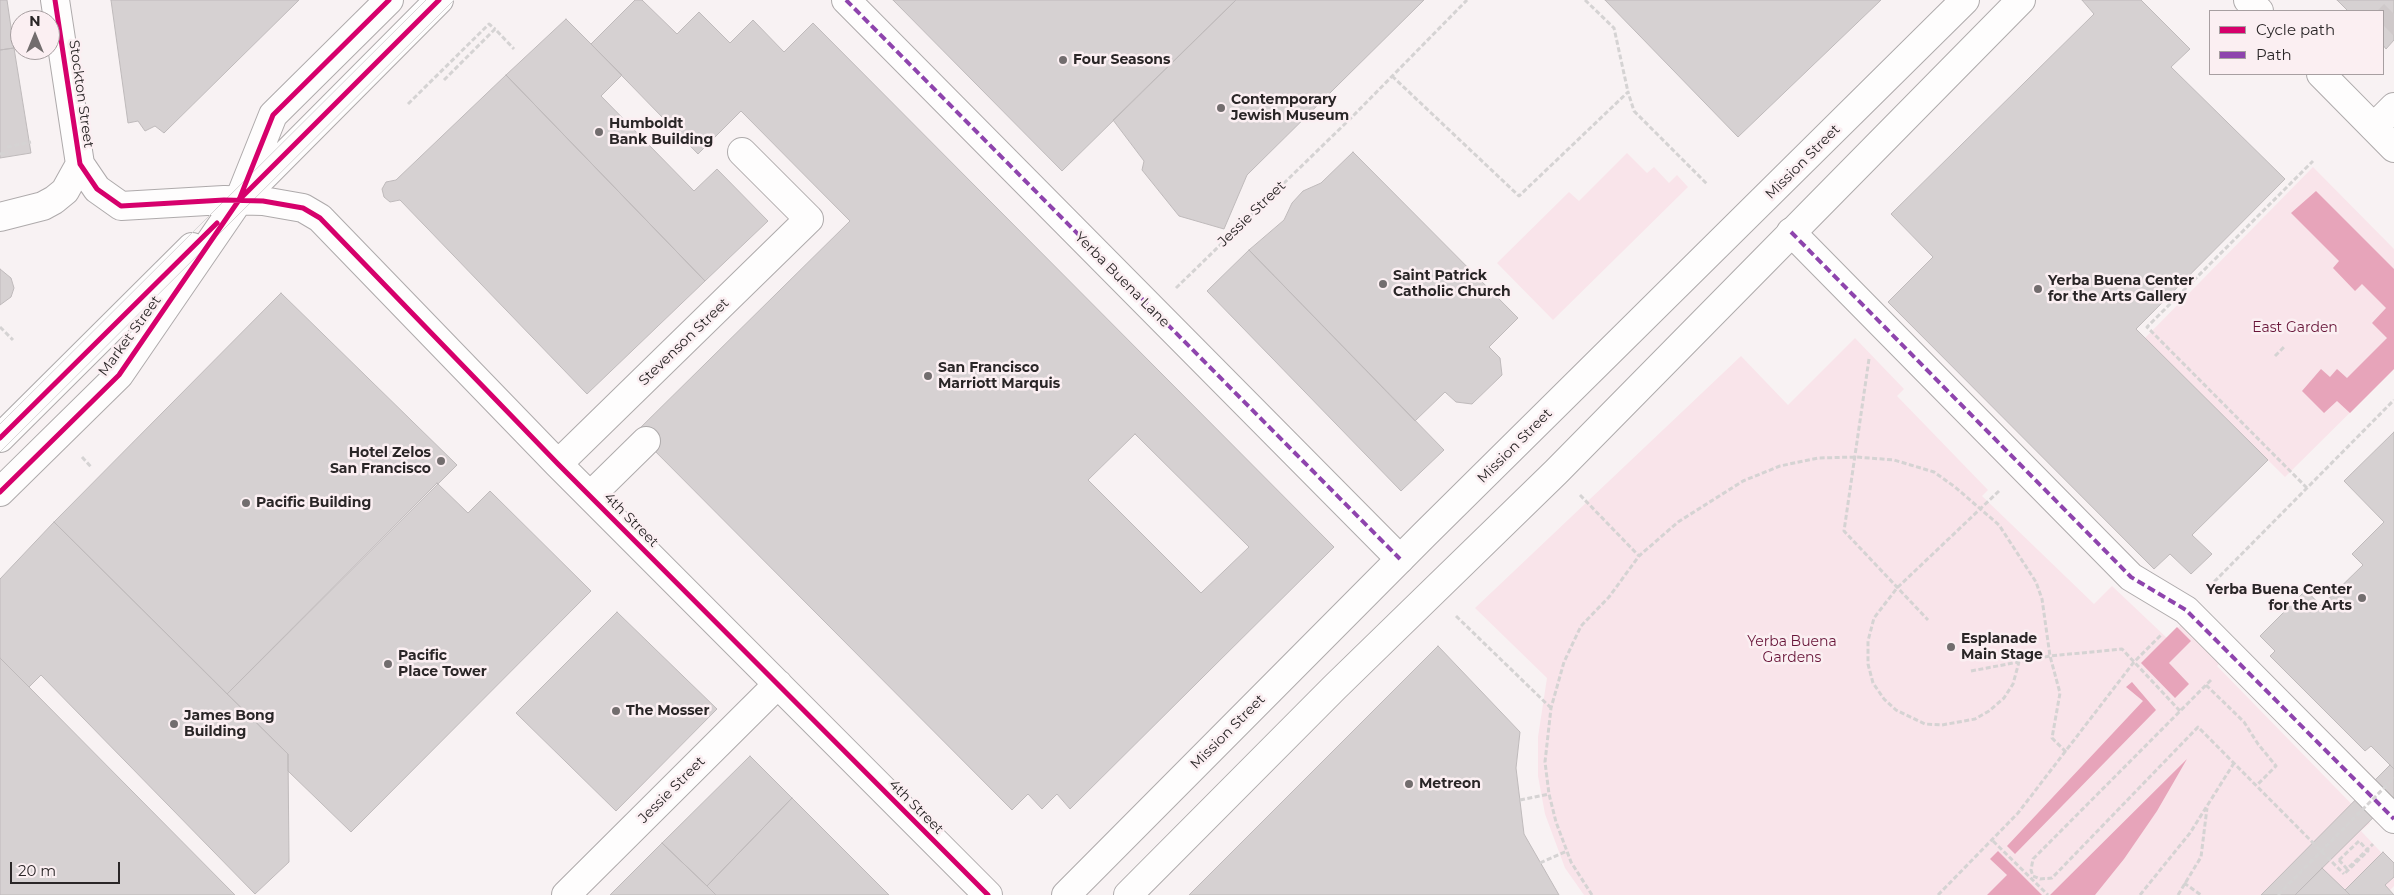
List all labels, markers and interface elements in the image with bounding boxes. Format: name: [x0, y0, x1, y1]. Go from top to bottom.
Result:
north arrow: [10, 10, 60, 60]
legend: [2209, 10, 2384, 75]
text: N: [29, 12, 41, 30]
text: Cycle path: [2256, 20, 2335, 39]
street label: Stockton Street: [65, 39, 97, 149]
text: Path: [2256, 45, 2292, 64]
place label: Four Seasons: [1073, 52, 1170, 68]
marker: Four Seasons: [1057, 54, 1069, 66]
place label: Contemporary Jewish Museum: [1231, 92, 1349, 124]
marker: Contemporary Jewish Museum: [1215, 102, 1227, 114]
place label: Humboldt Bank Building: [609, 116, 713, 148]
street label: Mission Street: [1762, 121, 1844, 203]
marker: Humboldt Bank Building: [593, 126, 605, 138]
street label: Jessie Street: [1215, 178, 1289, 250]
street label: Yerba Buena Lane: [1071, 229, 1173, 331]
place label: Saint Patrick Catholic Church: [1393, 268, 1511, 300]
place label: Yerba Buena Center for the Arts Gallery: [2048, 273, 2194, 306]
marker: Saint Patrick Catholic Church: [1377, 278, 1389, 290]
marker: Yerba Buena Center for the Arts Gallery: [2032, 283, 2044, 295]
street label: Market Street: [95, 292, 165, 380]
street label: Stevenson Street: [635, 295, 733, 389]
park label: East Garden: [2252, 320, 2338, 336]
place label: San Francisco Marriott Marquis: [938, 360, 1060, 392]
marker: San Francisco Marriott Marquis: [922, 370, 934, 382]
street label: Mission Street: [1474, 405, 1556, 487]
place label: Hotel Zelos San Francisco: [330, 445, 431, 478]
marker: Hotel Zelos San Francisco: [435, 455, 447, 467]
street label: 4th Street: [600, 489, 662, 551]
place label: Pacific Building: [256, 495, 371, 511]
marker: Pacific Building: [240, 497, 252, 509]
place label: Yerba Buena Center for the Arts: [2206, 582, 2352, 614]
marker: Yerba Buena Center for the Arts: [2356, 592, 2368, 604]
place label: Esplanade Main Stage: [1961, 631, 2043, 664]
park label: Yerba Buena Gardens: [1747, 634, 1837, 666]
marker: Esplanade Main Stage: [1945, 641, 1957, 653]
place label: Pacific Place Tower: [398, 648, 487, 680]
marker: Pacific Place Tower: [382, 658, 394, 670]
street label: Mission Street: [1187, 691, 1269, 773]
place label: The Mosser: [626, 703, 709, 719]
marker: The Mosser: [610, 705, 622, 717]
place label: James Bong Building: [184, 708, 275, 740]
marker: James Bong Building: [168, 718, 180, 730]
street label: Jessie Street: [635, 753, 709, 827]
street label: 4th Street: [885, 776, 947, 838]
place label: Metreon: [1419, 776, 1481, 792]
marker: Metreon: [1403, 778, 1415, 790]
scale bar: [12, 852, 122, 884]
text: 20 m: [18, 861, 56, 880]

